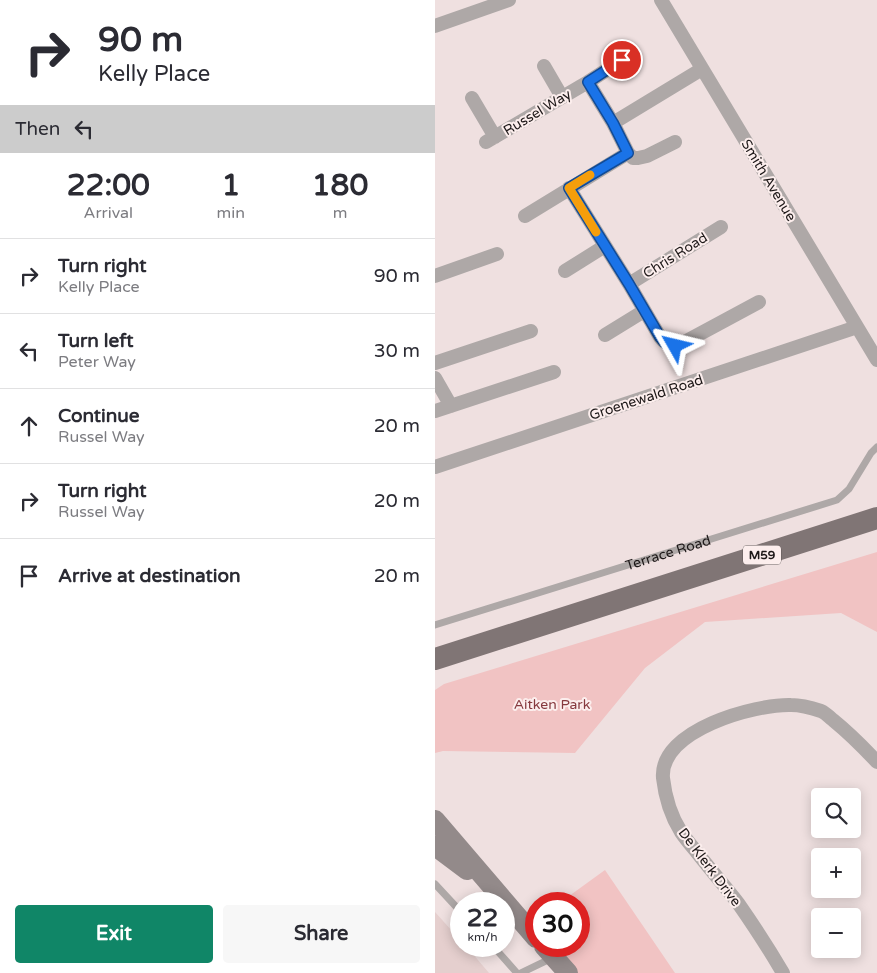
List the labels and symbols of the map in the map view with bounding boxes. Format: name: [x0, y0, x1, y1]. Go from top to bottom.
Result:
pin: [601, 39, 643, 81]
street label: Russel Way: [500, 85, 575, 139]
street label: Smith Avenue: [737, 136, 800, 224]
street label: Chris Road: [640, 229, 711, 282]
position arrow: [648, 319, 700, 371]
street label: Groenewald Road: [587, 371, 705, 424]
street label: Terrace Road: [623, 532, 713, 574]
road number: M59: [743, 546, 781, 564]
park label: Aitken Park: [514, 696, 591, 713]
street label: De Klerk Drive: [675, 825, 745, 910]
speed limit sign: 30: [525, 892, 590, 957]

